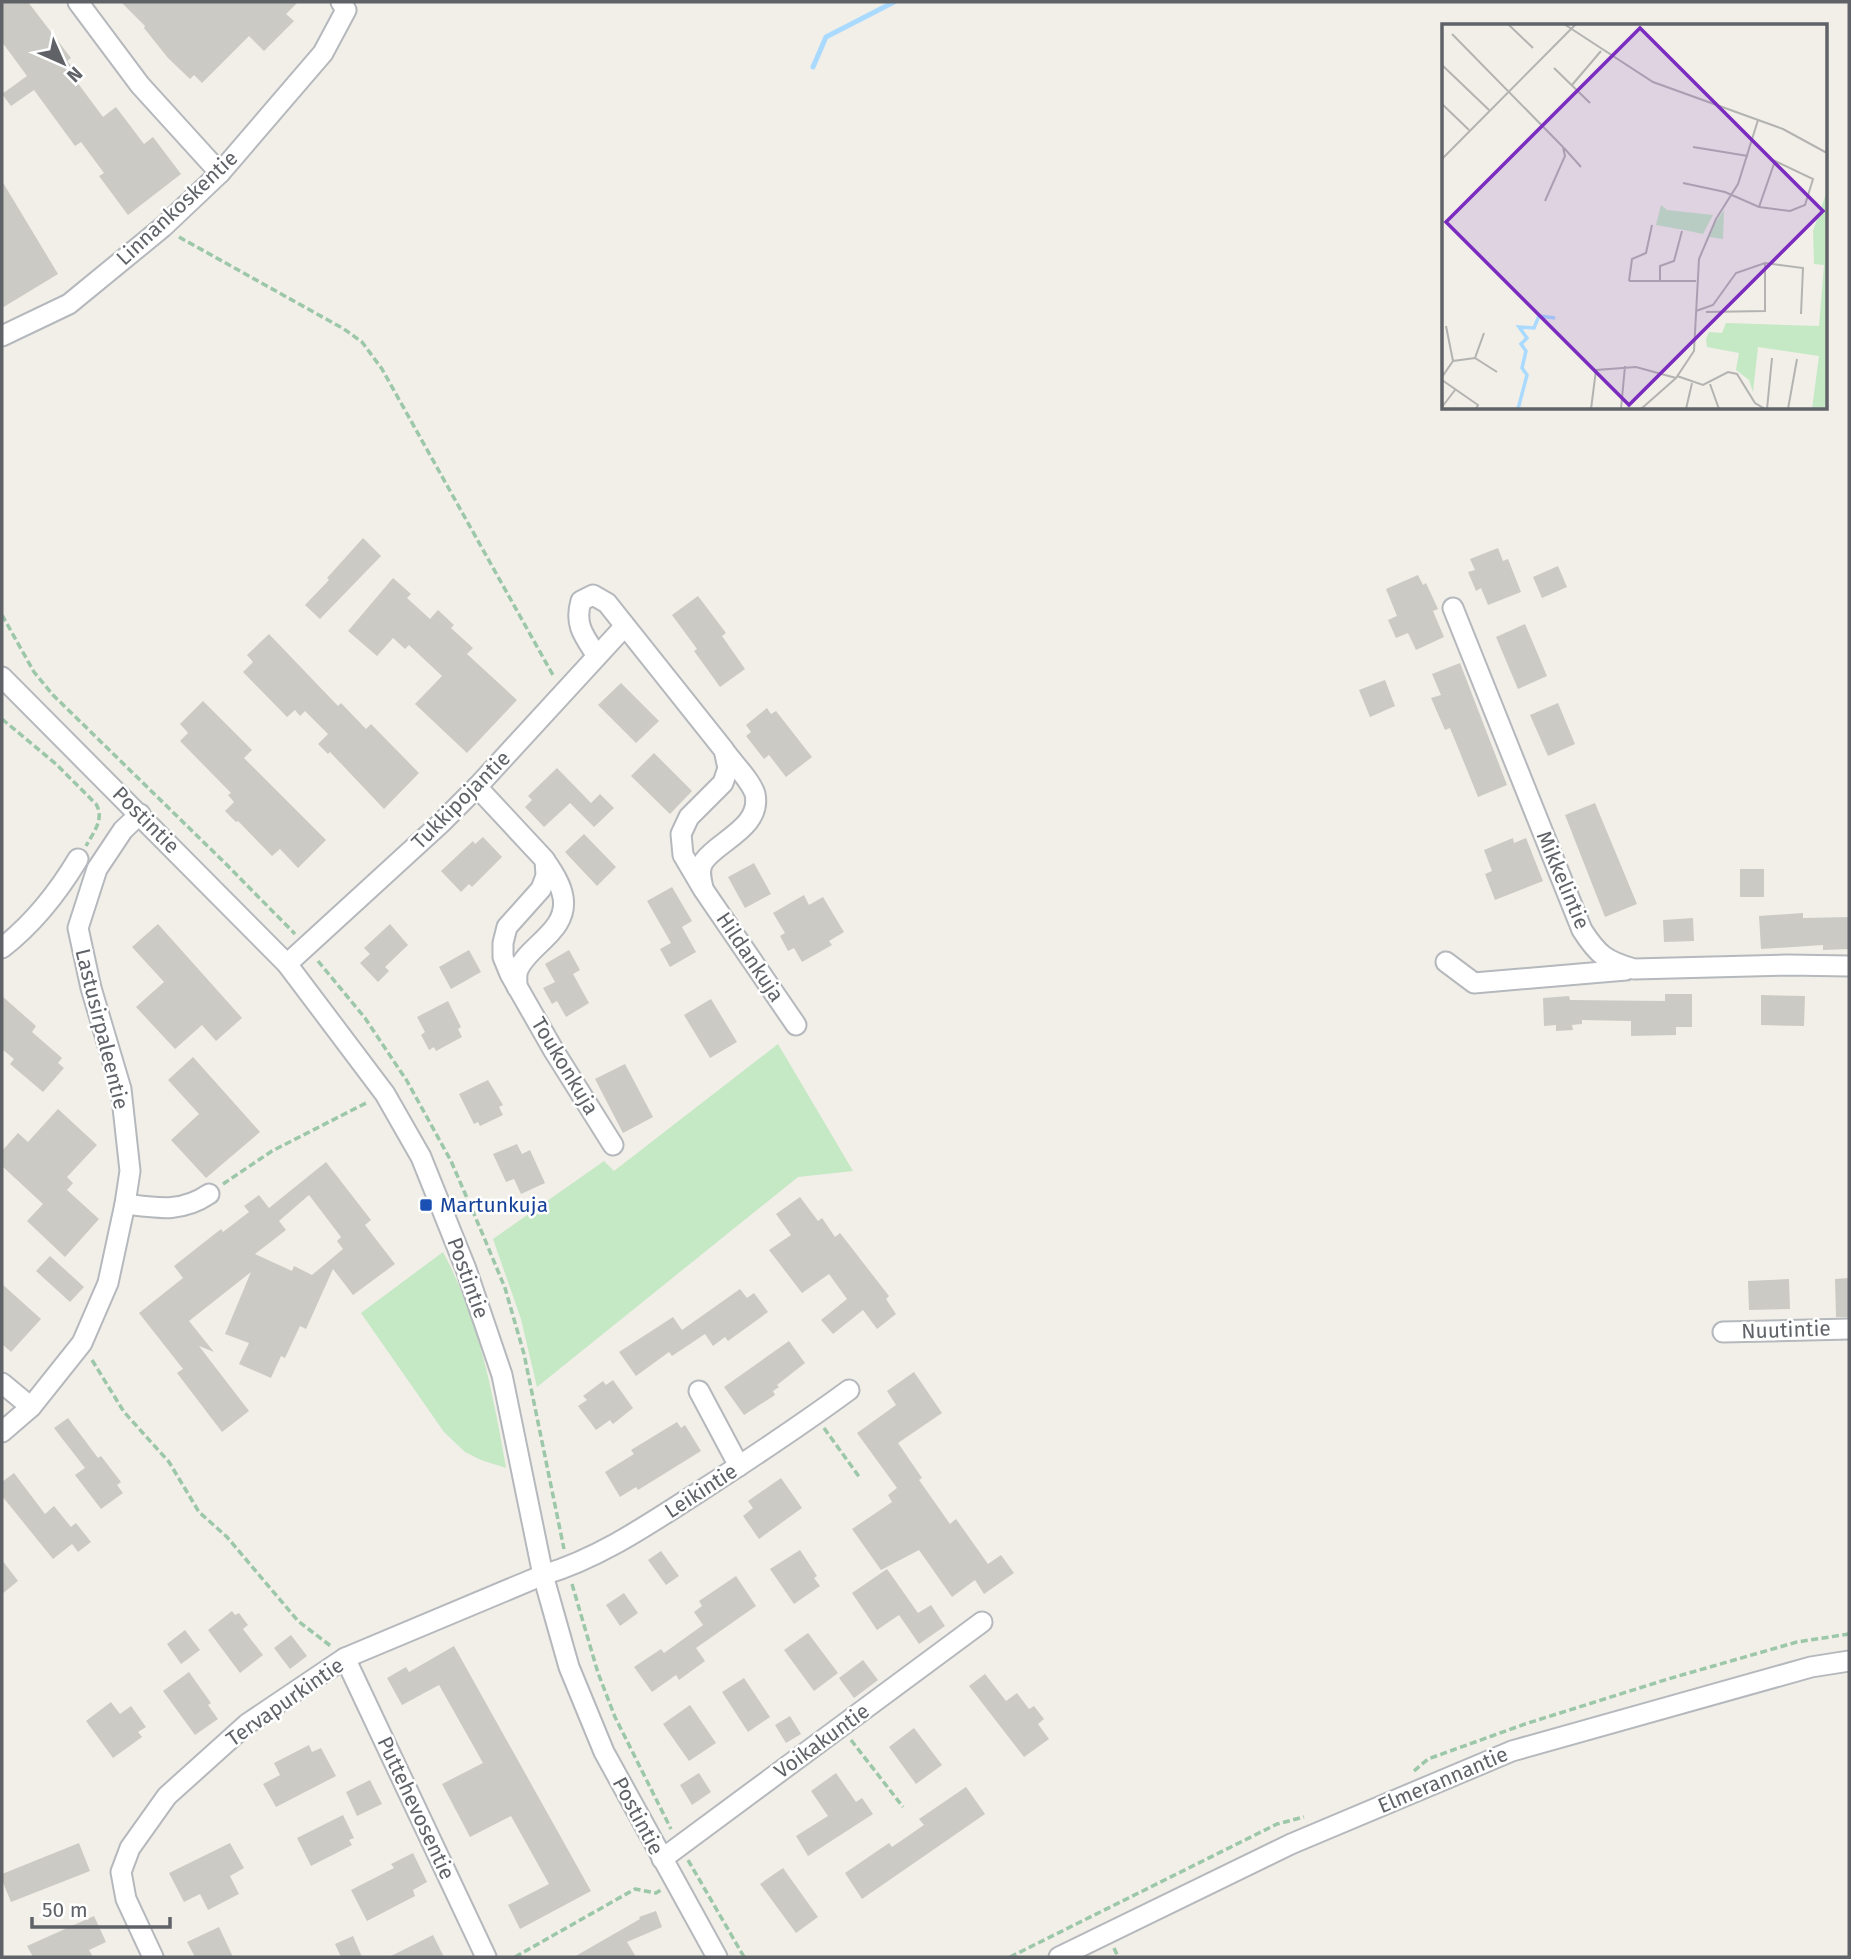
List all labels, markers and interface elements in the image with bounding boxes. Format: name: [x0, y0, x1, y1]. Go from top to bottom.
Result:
inset map: [1442, 24, 1826, 410]
north arrow: [28, 28, 98, 98]
text: N: [62, 62, 87, 87]
street label: Linnankoskentie: [111, 145, 243, 271]
street label: Tukkipojantie: [406, 745, 516, 855]
street label: Postintie: [107, 781, 185, 859]
street label: Mikkelintie: [1531, 827, 1595, 933]
street label: Hildankuja: [711, 907, 789, 1007]
street label: Lastusirpaleentie: [69, 946, 135, 1112]
street label: Toukonkuja: [526, 1012, 604, 1120]
place label: Martunkuja: [440, 1192, 548, 1218]
marker: Martunkuja: [418, 1197, 434, 1213]
street label: Postintie: [441, 1234, 495, 1322]
street label: Nuutintie: [1741, 1315, 1831, 1345]
street label: Leikintie: [660, 1458, 742, 1524]
street label: Tervapurkintie: [221, 1652, 349, 1752]
street label: Voikakuntie: [769, 1698, 875, 1784]
street label: Puttehevosentie: [371, 1732, 461, 1884]
street label: Elmerannantie: [1374, 1741, 1512, 1819]
street label: Postintie: [607, 1773, 669, 1859]
scale bar: [32, 1885, 170, 1929]
text: 50 m: [42, 1897, 88, 1923]

